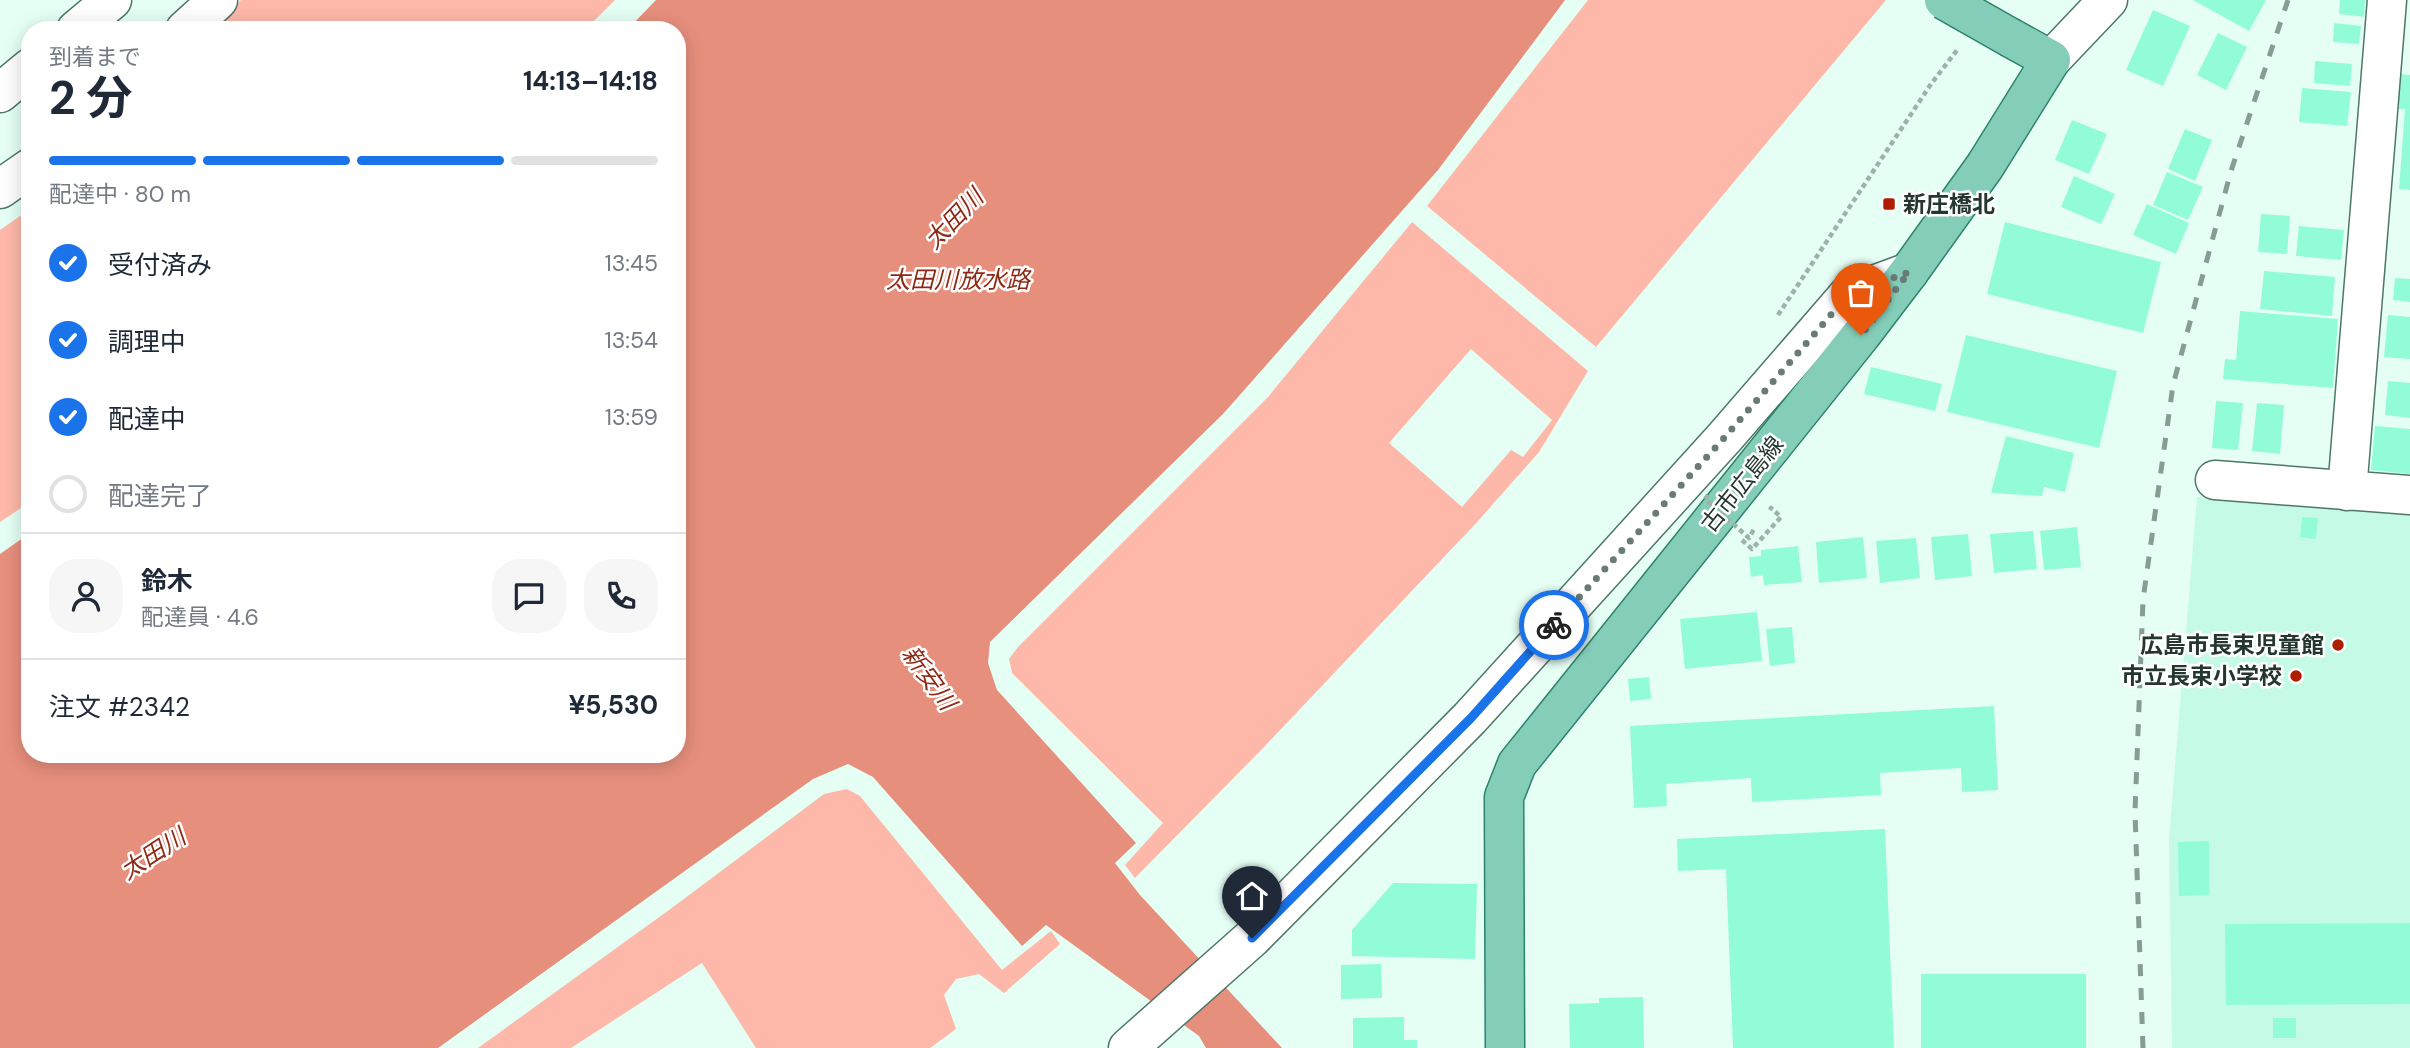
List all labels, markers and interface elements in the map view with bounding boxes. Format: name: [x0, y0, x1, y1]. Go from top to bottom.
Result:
text: 到着まで: [49, 42, 141, 72]
text: 14:13–14:18: [523, 64, 658, 98]
text: 2 分: [49, 68, 132, 128]
text: 配達中 · 80 m: [49, 179, 191, 209]
water label: 太田川: [917, 180, 992, 255]
place label: 新庄橋北: [1903, 189, 1995, 219]
marker: 新庄橋北: [1881, 196, 1897, 212]
icon: check: [49, 244, 87, 282]
text: 受付済み: [108, 248, 212, 282]
text: 13:45: [605, 248, 658, 278]
pin: [1831, 263, 1891, 335]
water label: 太田川放水路: [886, 264, 1032, 295]
icon: bag: [1842, 274, 1880, 312]
icon: check: [49, 321, 87, 359]
text: 調理中: [108, 325, 186, 359]
text: 13:54: [605, 325, 658, 355]
icon: check: [49, 398, 87, 436]
text: 配達中: [108, 402, 186, 436]
text: 13:59: [605, 402, 658, 432]
street label: 古市広島線: [1694, 430, 1790, 538]
text: 配達完了: [108, 479, 212, 513]
button: person: [49, 559, 123, 633]
button: chat: [492, 559, 566, 633]
button: phone: [584, 559, 658, 633]
text: 鈴木: [141, 564, 193, 598]
courier: [1519, 590, 1589, 660]
text: 配達員 · 4.6: [141, 602, 259, 632]
icon: bike: [1535, 606, 1573, 644]
place label: 広島市長束児童館: [2140, 630, 2324, 660]
marker: 広島市長束児童館: [2330, 637, 2346, 653]
water label: 新安川: [896, 639, 965, 718]
place label: 市立長束小学校: [2121, 661, 2282, 691]
marker: 市立長束小学校: [2288, 668, 2304, 684]
text: ¥5,530: [568, 688, 658, 722]
text: 注文 #2342: [49, 690, 190, 724]
water label: 太田川: [114, 819, 194, 886]
pin: [1222, 866, 1282, 938]
icon: home: [1233, 877, 1271, 915]

